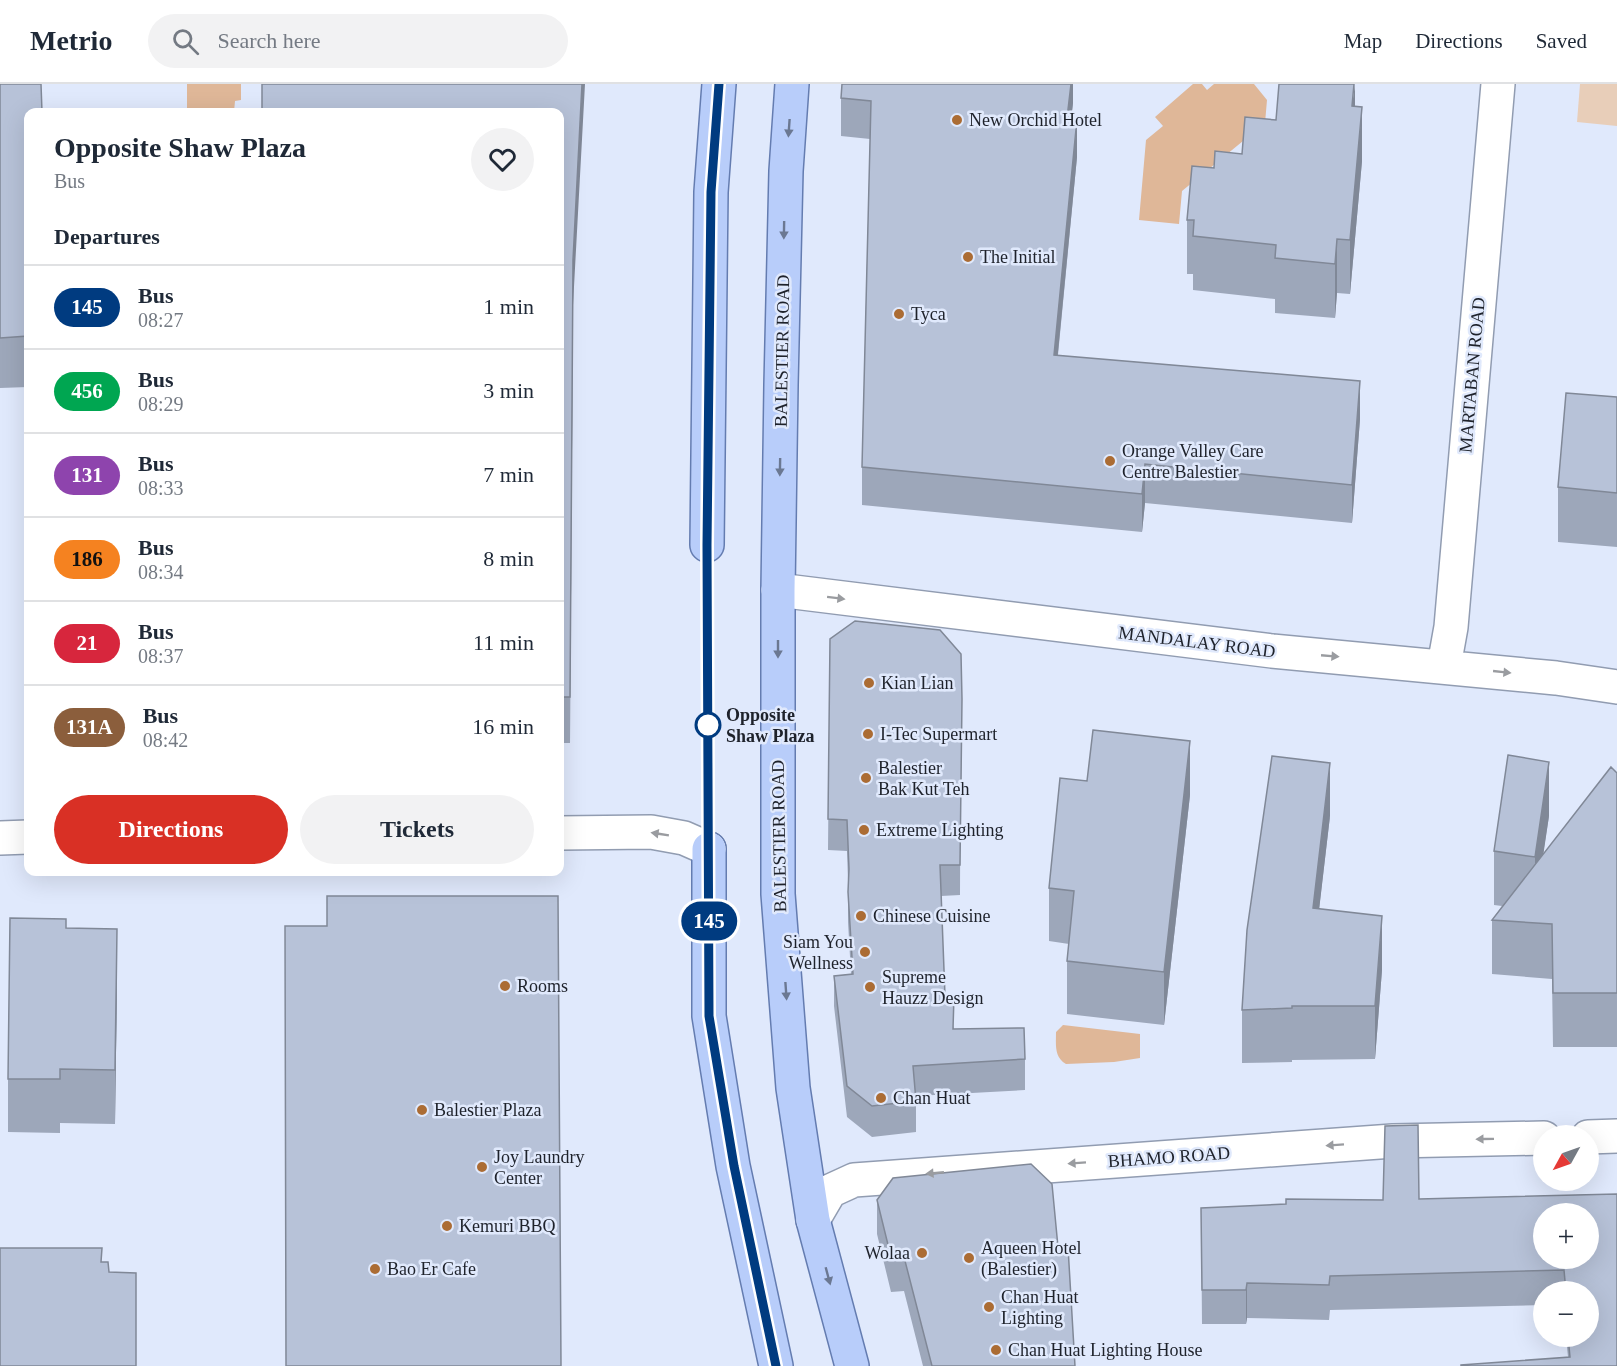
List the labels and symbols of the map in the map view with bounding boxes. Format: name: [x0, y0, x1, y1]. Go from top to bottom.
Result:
place label: New Orchid Hotel: [969, 110, 1102, 130]
marker: New Orchid Hotel: [950, 113, 964, 127]
one-way arrow: [784, 118, 794, 137]
one-way arrow: [780, 220, 789, 239]
place label: The Initial: [980, 247, 1055, 267]
marker: The Initial: [961, 250, 975, 264]
street label: BALESTIER ROAD: [771, 275, 793, 427]
street label: MARTABAN ROAD: [1455, 296, 1489, 454]
place label: Tyca: [911, 304, 946, 324]
marker: Tyca: [892, 307, 906, 321]
place label: Orange Valley Care Centre Balestier: [1122, 441, 1264, 482]
marker: Orange Valley Care Centre Balestier: [1103, 454, 1117, 468]
one-way arrow: [775, 457, 785, 476]
one-way arrow: [827, 593, 846, 602]
street label: MANDALAY ROAD: [1117, 622, 1277, 662]
one-way arrow: [773, 639, 783, 658]
one-way arrow: [1321, 652, 1340, 661]
one-way arrow: [1493, 667, 1512, 677]
place label: Kian Lian: [881, 673, 953, 693]
marker: Kian Lian: [862, 676, 876, 690]
place label: Opposite Shaw Plaza: [726, 705, 815, 746]
marker: Opposite Shaw Plaza: [695, 712, 721, 738]
place label: I-Tec Supermart: [880, 724, 997, 744]
marker: I-Tec Supermart: [861, 727, 875, 741]
place label: Balestier Bak Kut Teh: [878, 758, 969, 799]
street label: BALESTIER ROAD: [768, 760, 790, 912]
marker: Balestier Bak Kut Teh: [859, 771, 873, 785]
place label: Extreme Lighting: [876, 820, 1003, 840]
marker: Extreme Lighting: [857, 823, 871, 837]
one-way arrow: [650, 829, 669, 838]
line badge: 145: [674, 902, 744, 940]
place label: Chinese Cuisine: [873, 906, 991, 926]
marker: Chinese Cuisine: [854, 909, 868, 923]
place label: Siam You Wellness: [783, 932, 853, 973]
marker: Siam You Wellness: [858, 945, 872, 959]
place label: Supreme Hauzz Design: [882, 967, 983, 1008]
place label: Rooms: [517, 976, 568, 996]
marker: Rooms: [498, 979, 512, 993]
marker: Supreme Hauzz Design: [863, 980, 877, 994]
one-way arrow: [781, 981, 790, 1000]
place label: Chan Huat: [893, 1088, 970, 1108]
marker: Chan Huat: [874, 1091, 888, 1105]
place label: Balestier Plaza: [434, 1100, 541, 1120]
marker: Balestier Plaza: [415, 1103, 429, 1117]
north arrow: [1533, 1125, 1599, 1191]
one-way arrow: [1476, 1134, 1495, 1144]
one-way arrow: [1325, 1140, 1344, 1150]
street label: BHAMO ROAD: [1107, 1143, 1231, 1171]
place label: Joy Laundry Center: [494, 1147, 584, 1188]
one-way arrow: [1068, 1158, 1087, 1168]
marker: Joy Laundry Center: [475, 1160, 489, 1174]
one-way arrow: [925, 1169, 944, 1178]
place label: Kemuri BBQ: [459, 1216, 556, 1236]
marker: Kemuri BBQ: [440, 1219, 454, 1233]
place label: Aqueen Hotel (Balestier): [981, 1238, 1081, 1280]
place label: Wolaa: [864, 1243, 910, 1263]
marker: Wolaa: [915, 1246, 929, 1260]
marker: Aqueen Hotel (Balestier): [962, 1251, 976, 1265]
place label: Bao Er Cafe: [387, 1259, 476, 1279]
marker: Bao Er Cafe: [368, 1262, 382, 1276]
one-way arrow: [824, 1267, 833, 1285]
place label: Chan Huat Lighting: [1001, 1287, 1078, 1328]
marker: Chan Huat Lighting: [982, 1300, 996, 1314]
place label: Chan Huat Lighting House: [1008, 1340, 1202, 1360]
marker: Chan Huat Lighting House: [989, 1343, 1003, 1357]

